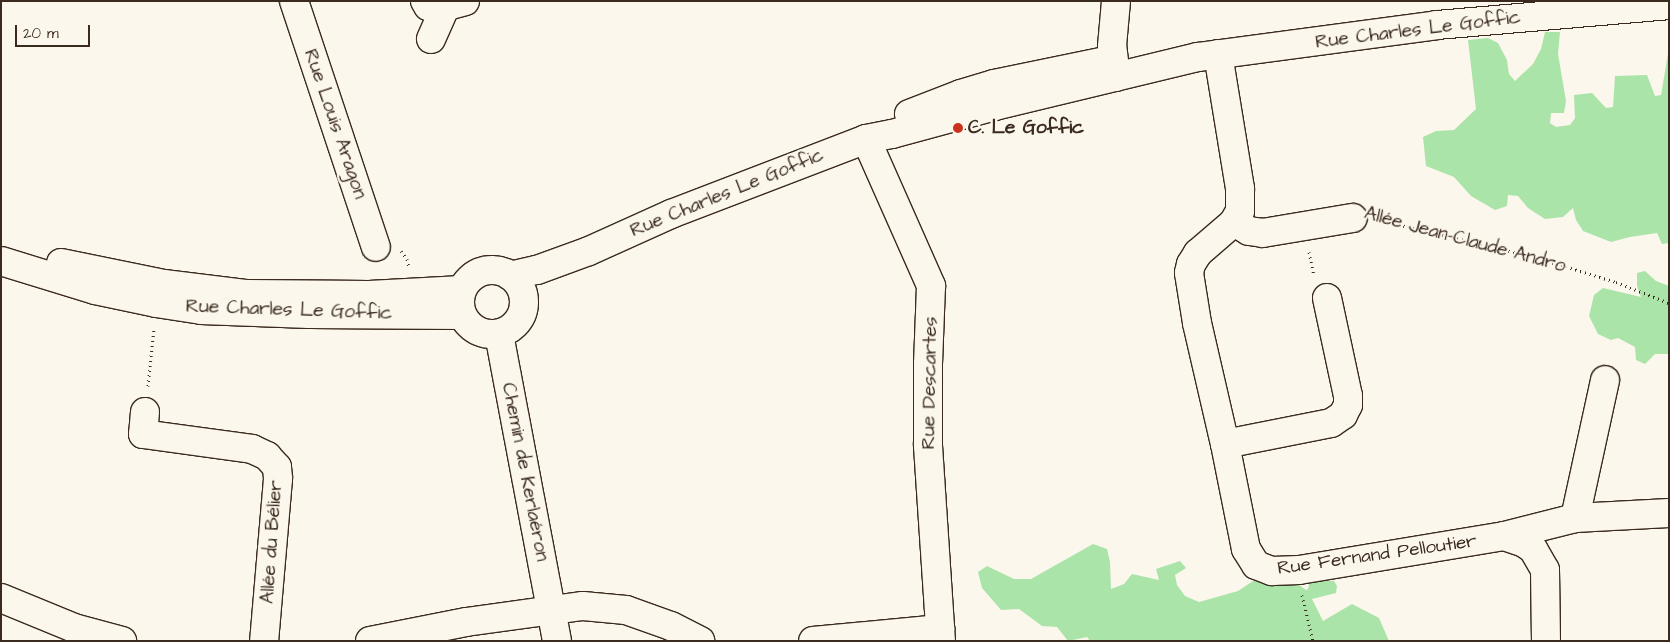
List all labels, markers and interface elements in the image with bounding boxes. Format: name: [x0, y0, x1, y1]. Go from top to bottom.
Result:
street label: Rue Charles Le Goffic: [1314, 6, 1522, 54]
scale bar: [18, 15, 92, 47]
text: 20 m: [23, 23, 59, 44]
street label: Rue Louis Aragon: [299, 46, 371, 202]
place label: C. Le Goffic: [968, 117, 1084, 139]
marker: C. Le Goffic: [952, 122, 964, 134]
street label: Rue Charles Le Goffic: [627, 144, 827, 242]
street label: Allée Jean-Claude Andro: [1362, 202, 1568, 278]
street label: Rue Charles Le Goffic: [185, 295, 393, 325]
street label: Rue Descartes: [917, 316, 943, 450]
street label: Chemin de Kerlaéron: [497, 381, 553, 563]
street label: Allée du Bélier: [256, 479, 288, 605]
street label: Rue Fernand Pelloutier: [1276, 530, 1478, 580]

